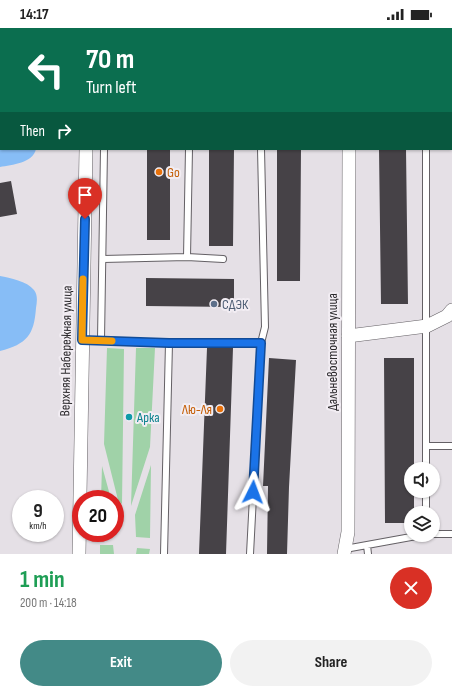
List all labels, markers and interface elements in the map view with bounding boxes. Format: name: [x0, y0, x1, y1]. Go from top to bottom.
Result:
text: 14:17: [20, 5, 49, 24]
text: 70 m: [86, 43, 134, 76]
icon: left: [20, 44, 72, 96]
text: Turn left: [86, 77, 137, 98]
icon: right: [53, 120, 75, 142]
text: Then: [20, 122, 45, 141]
place label: Go: [167, 164, 180, 181]
marker: Go: [154, 167, 164, 177]
pin: [68, 178, 102, 219]
icon: arrive: [74, 184, 96, 206]
street label: Верхняя Набережная улица: [56, 285, 76, 417]
street label: Дальневосточная улица: [324, 293, 341, 411]
place label: СДЭК: [222, 296, 249, 313]
marker: СДЭК: [209, 299, 219, 309]
place label: Лю-Ля: [181, 401, 212, 418]
marker: Лю-Ля: [215, 404, 225, 414]
place label: Арка: [136, 409, 160, 426]
marker: Арка: [124, 412, 134, 422]
map controls: [404, 462, 440, 542]
button: sound: [404, 462, 440, 498]
position arrow: [232, 471, 274, 513]
speed limit sign: 20: [72, 490, 124, 542]
text: 9: [33, 499, 43, 523]
button: layers: [404, 506, 440, 542]
text: km/h: [29, 520, 47, 532]
text: 1 min: [20, 565, 65, 594]
button: close: [390, 567, 432, 609]
text: 200 m · 14:18: [20, 595, 77, 611]
button: Exit: [20, 640, 222, 686]
button: Share: [230, 640, 432, 686]

